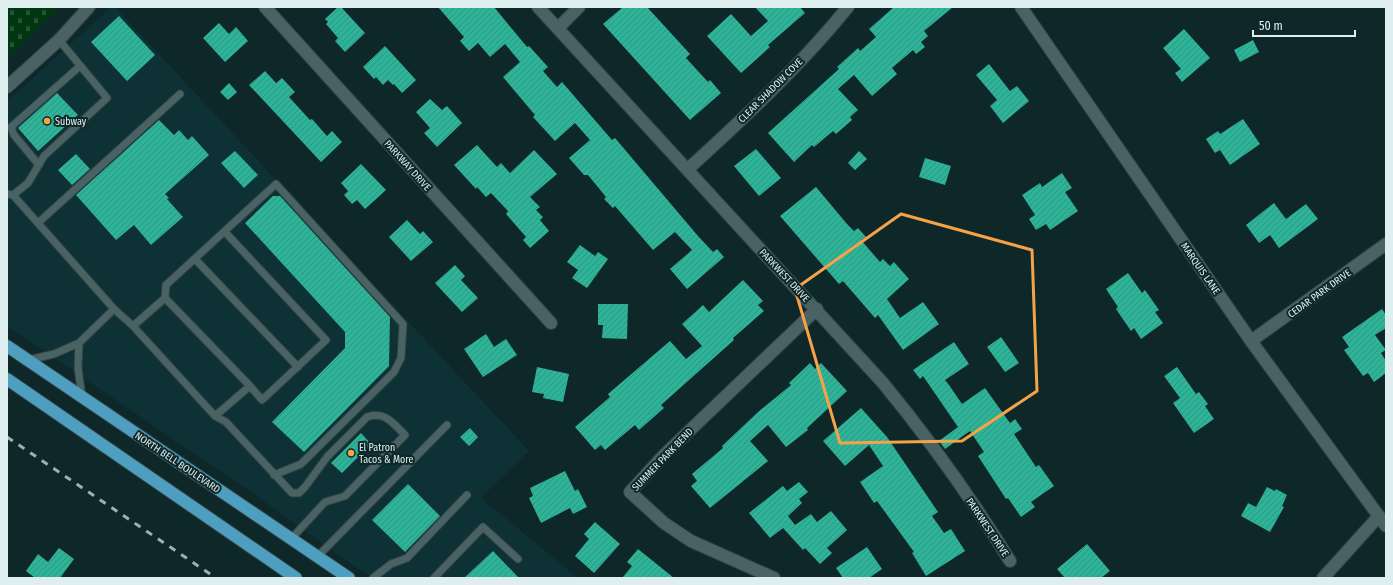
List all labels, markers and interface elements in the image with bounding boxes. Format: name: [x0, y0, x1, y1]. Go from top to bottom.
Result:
scale bar: [1253, 12, 1355, 38]
text: 50 m: [1259, 19, 1283, 33]
street label: CLEAR SHADOW COVE: [736, 56, 806, 125]
marker: Subway: [42, 116, 52, 126]
place label: Subway: [55, 116, 87, 128]
street label: PARKWAY DRIVE: [381, 138, 433, 194]
street label: MARQUIS LANE: [1178, 240, 1223, 297]
street label: PARKWEST DRIVE: [757, 247, 812, 305]
street label: CEDAR PARK DRIVE: [1286, 267, 1354, 321]
street label: SUMMER PARK BEND: [630, 426, 696, 494]
street label: NORTH BELL BOULEVARD: [133, 430, 222, 496]
place label: El Patron Tacos & More: [359, 442, 414, 466]
marker: El Patron Tacos & More: [346, 448, 356, 458]
street label: PARKWEST DRIVE: [963, 496, 1011, 559]

